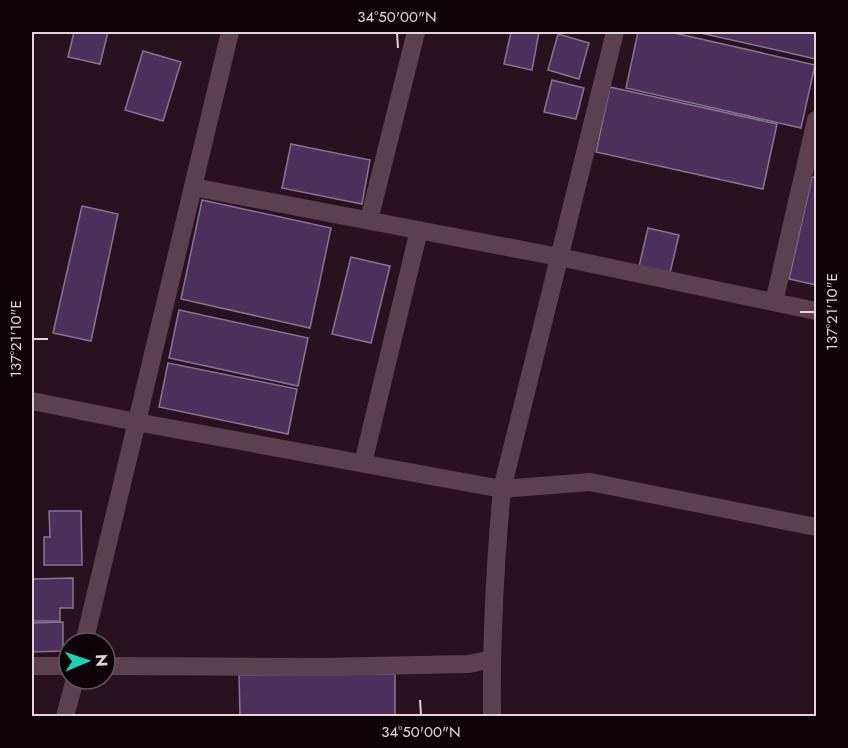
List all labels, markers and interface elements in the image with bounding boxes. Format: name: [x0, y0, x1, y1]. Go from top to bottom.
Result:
text: 34°50'00"N: [357, 6, 437, 28]
text: 137°21'10"E: [821, 273, 843, 351]
text: 137°21'10"E: [5, 300, 27, 378]
north arrow: [57, 631, 117, 691]
text: N: [90, 654, 113, 667]
text: 34°50'00"N: [381, 721, 461, 743]

